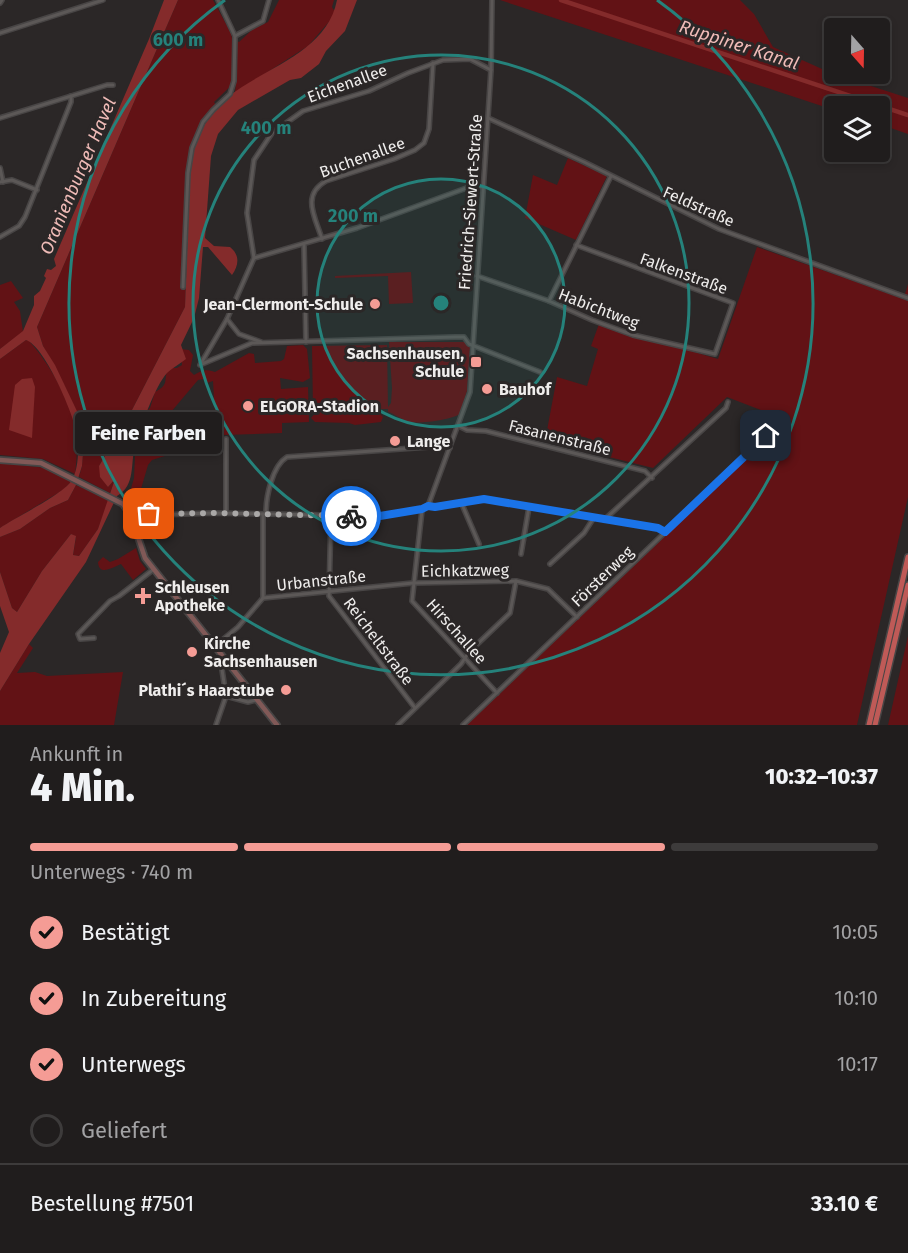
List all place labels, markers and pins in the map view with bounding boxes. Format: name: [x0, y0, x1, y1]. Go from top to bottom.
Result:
centre of rings: [431, 293, 451, 313]
place label: Jean-Clermont-Schule: [203, 295, 363, 314]
marker: Jean-Clermont-Schule: [368, 297, 382, 311]
place label: Sachsenhausen, Schule: [347, 344, 464, 381]
marker: Sachsenhausen, Schule: [469, 355, 483, 369]
place label: Bauhof: [499, 380, 552, 399]
marker: Bauhof: [480, 382, 494, 396]
place label: ELGORA-Stadion: [260, 397, 379, 416]
marker: ELGORA-Stadion: [241, 399, 255, 413]
pin: [740, 410, 791, 461]
callout: Feine Farben: [76, 412, 222, 454]
place label: Lange: [407, 432, 451, 451]
marker: Lange: [388, 434, 402, 448]
pin: [123, 488, 174, 539]
place label: Schleusen Apotheke: [154, 578, 230, 615]
marker: Schleusen Apotheke: [136, 589, 150, 603]
place label: Kirche Sachsenhausen: [204, 634, 318, 671]
marker: Kirche Sachsenhausen: [185, 645, 199, 659]
place label: Plathi´s Haarstube: [138, 681, 274, 700]
marker: Plathi´s Haarstube: [279, 683, 293, 697]

